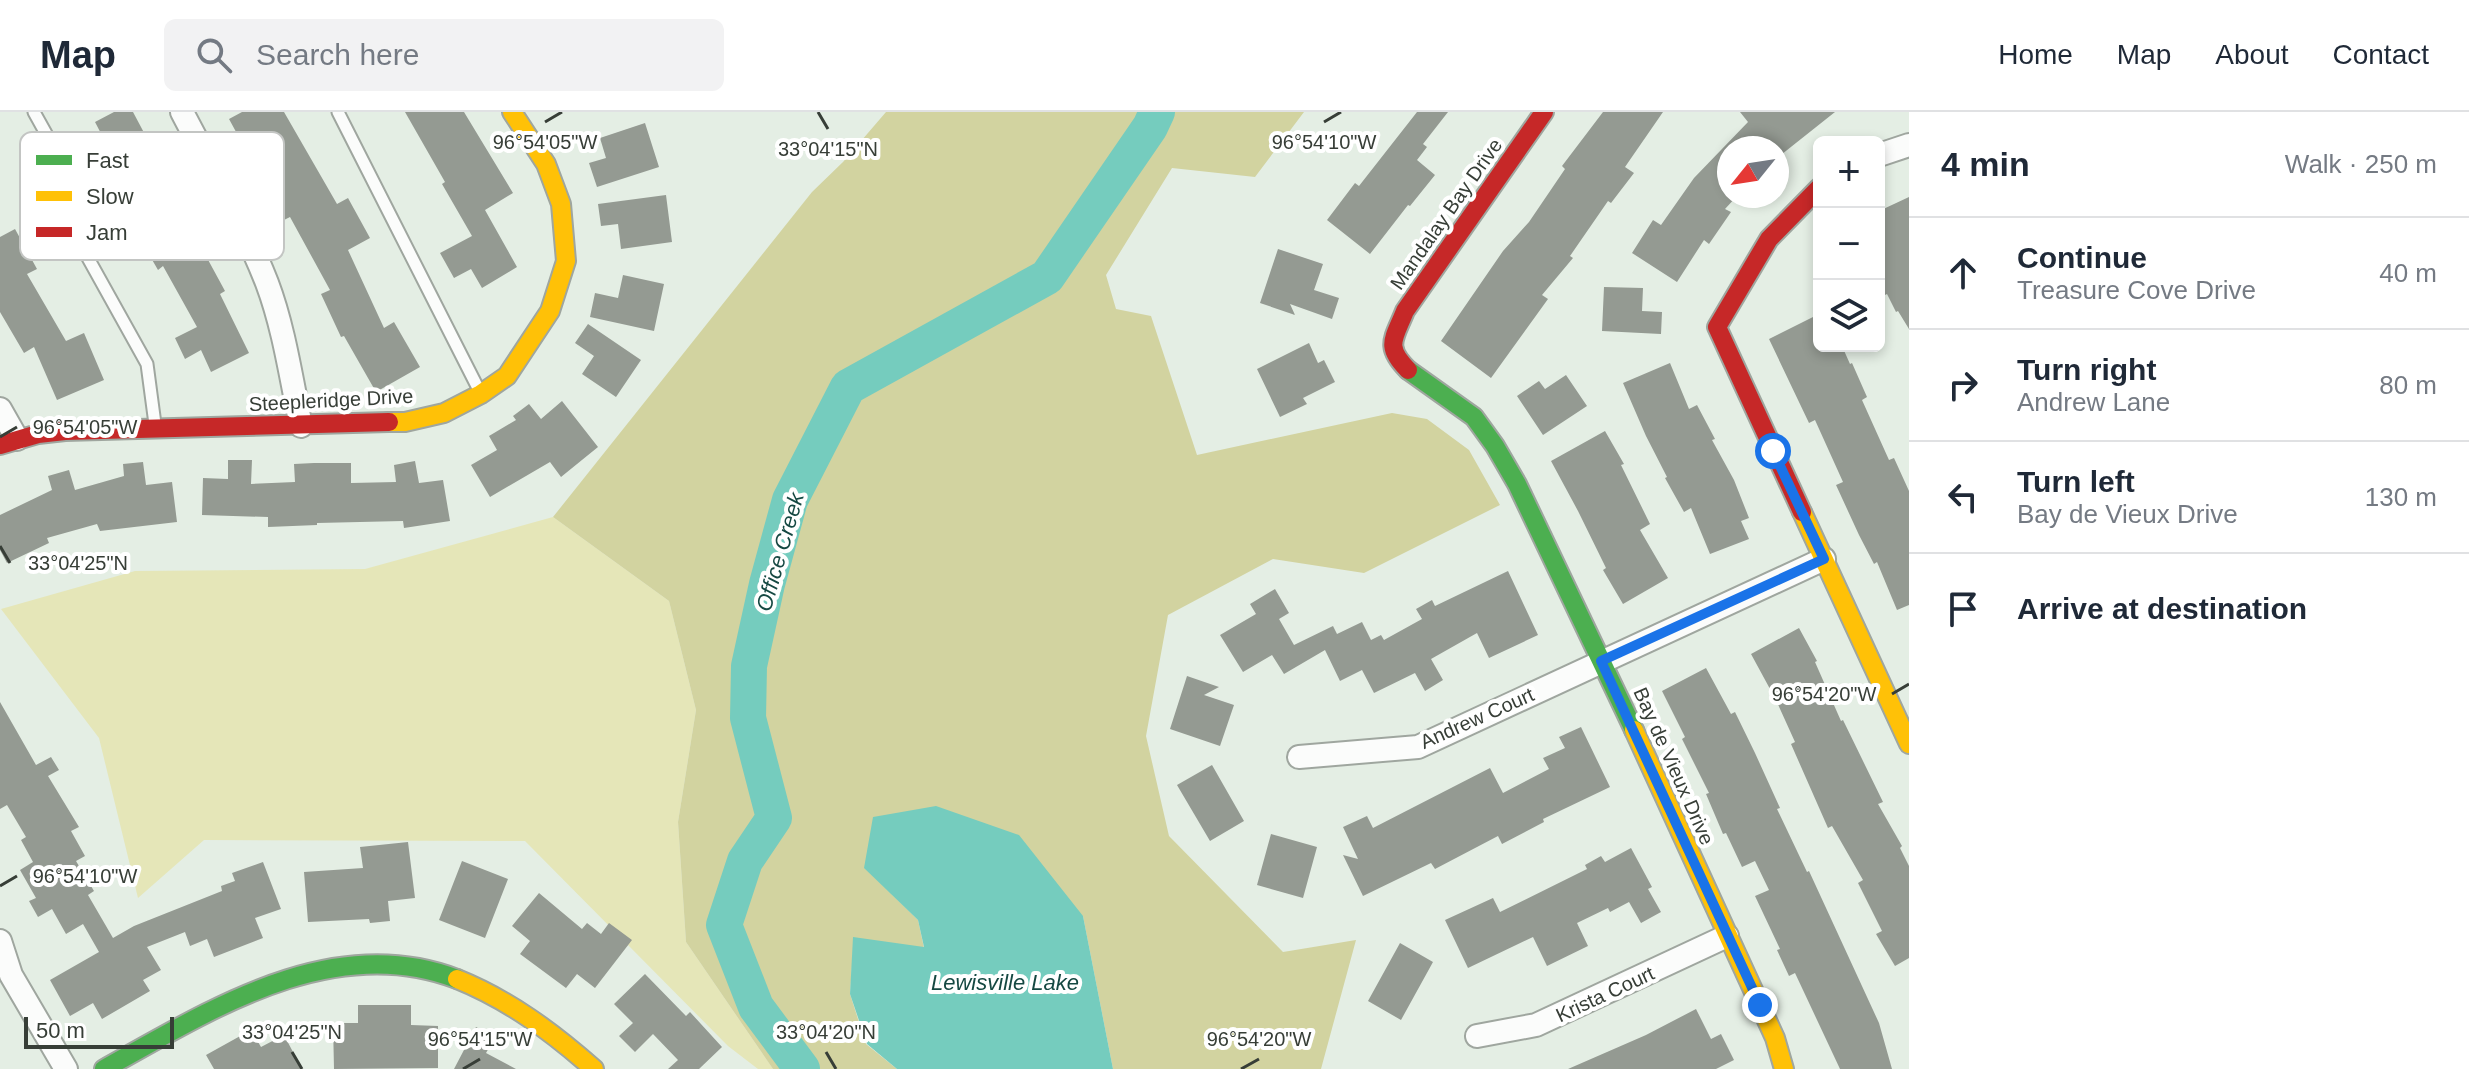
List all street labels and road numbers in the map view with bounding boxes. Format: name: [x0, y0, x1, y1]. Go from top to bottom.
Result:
street label: Mandalay Bay Drive: [1386, 134, 1506, 294]
street label: Steepleridge Drive: [248, 385, 414, 415]
street label: Andrew Court: [1417, 683, 1538, 753]
street label: Bay de Vieux Drive: [1629, 684, 1719, 848]
street label: Krista Court: [1553, 962, 1658, 1026]

